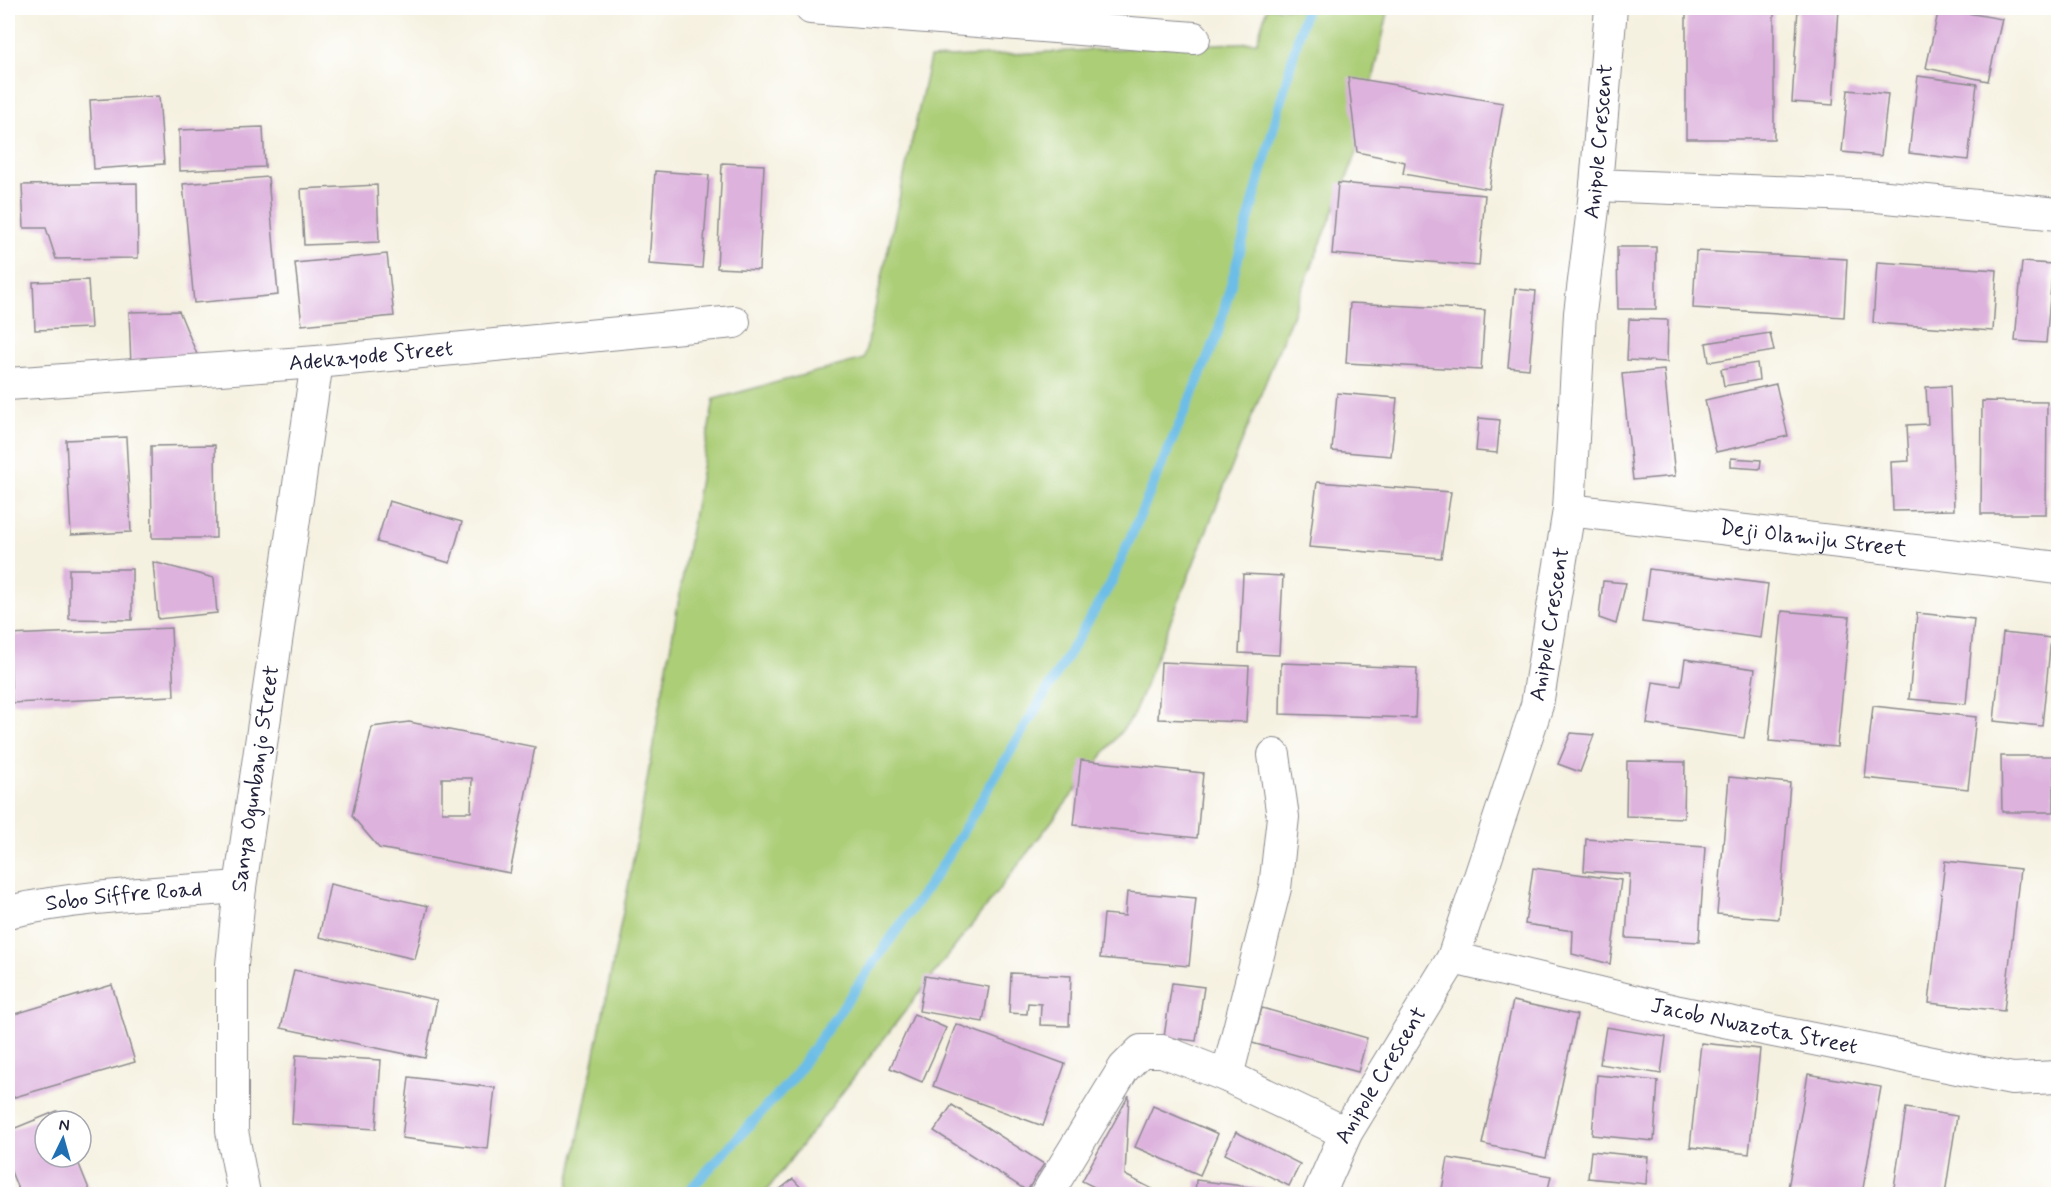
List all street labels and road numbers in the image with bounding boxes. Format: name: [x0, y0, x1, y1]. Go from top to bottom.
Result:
street label: Anipole Crescent: [1578, 63, 1620, 220]
street label: Adekayode Street: [288, 335, 454, 378]
street label: Deji Olamiju Street: [1718, 514, 1908, 564]
street label: Anipole Crescent: [1524, 546, 1577, 703]
street label: Sanya Ogunbanjo Street: [225, 663, 286, 894]
street label: Sobo Siffre Road: [43, 876, 203, 919]
street label: Jacob Nwazota Street: [1648, 992, 1860, 1062]
street label: Anipole Crescent: [1329, 1002, 1434, 1148]

